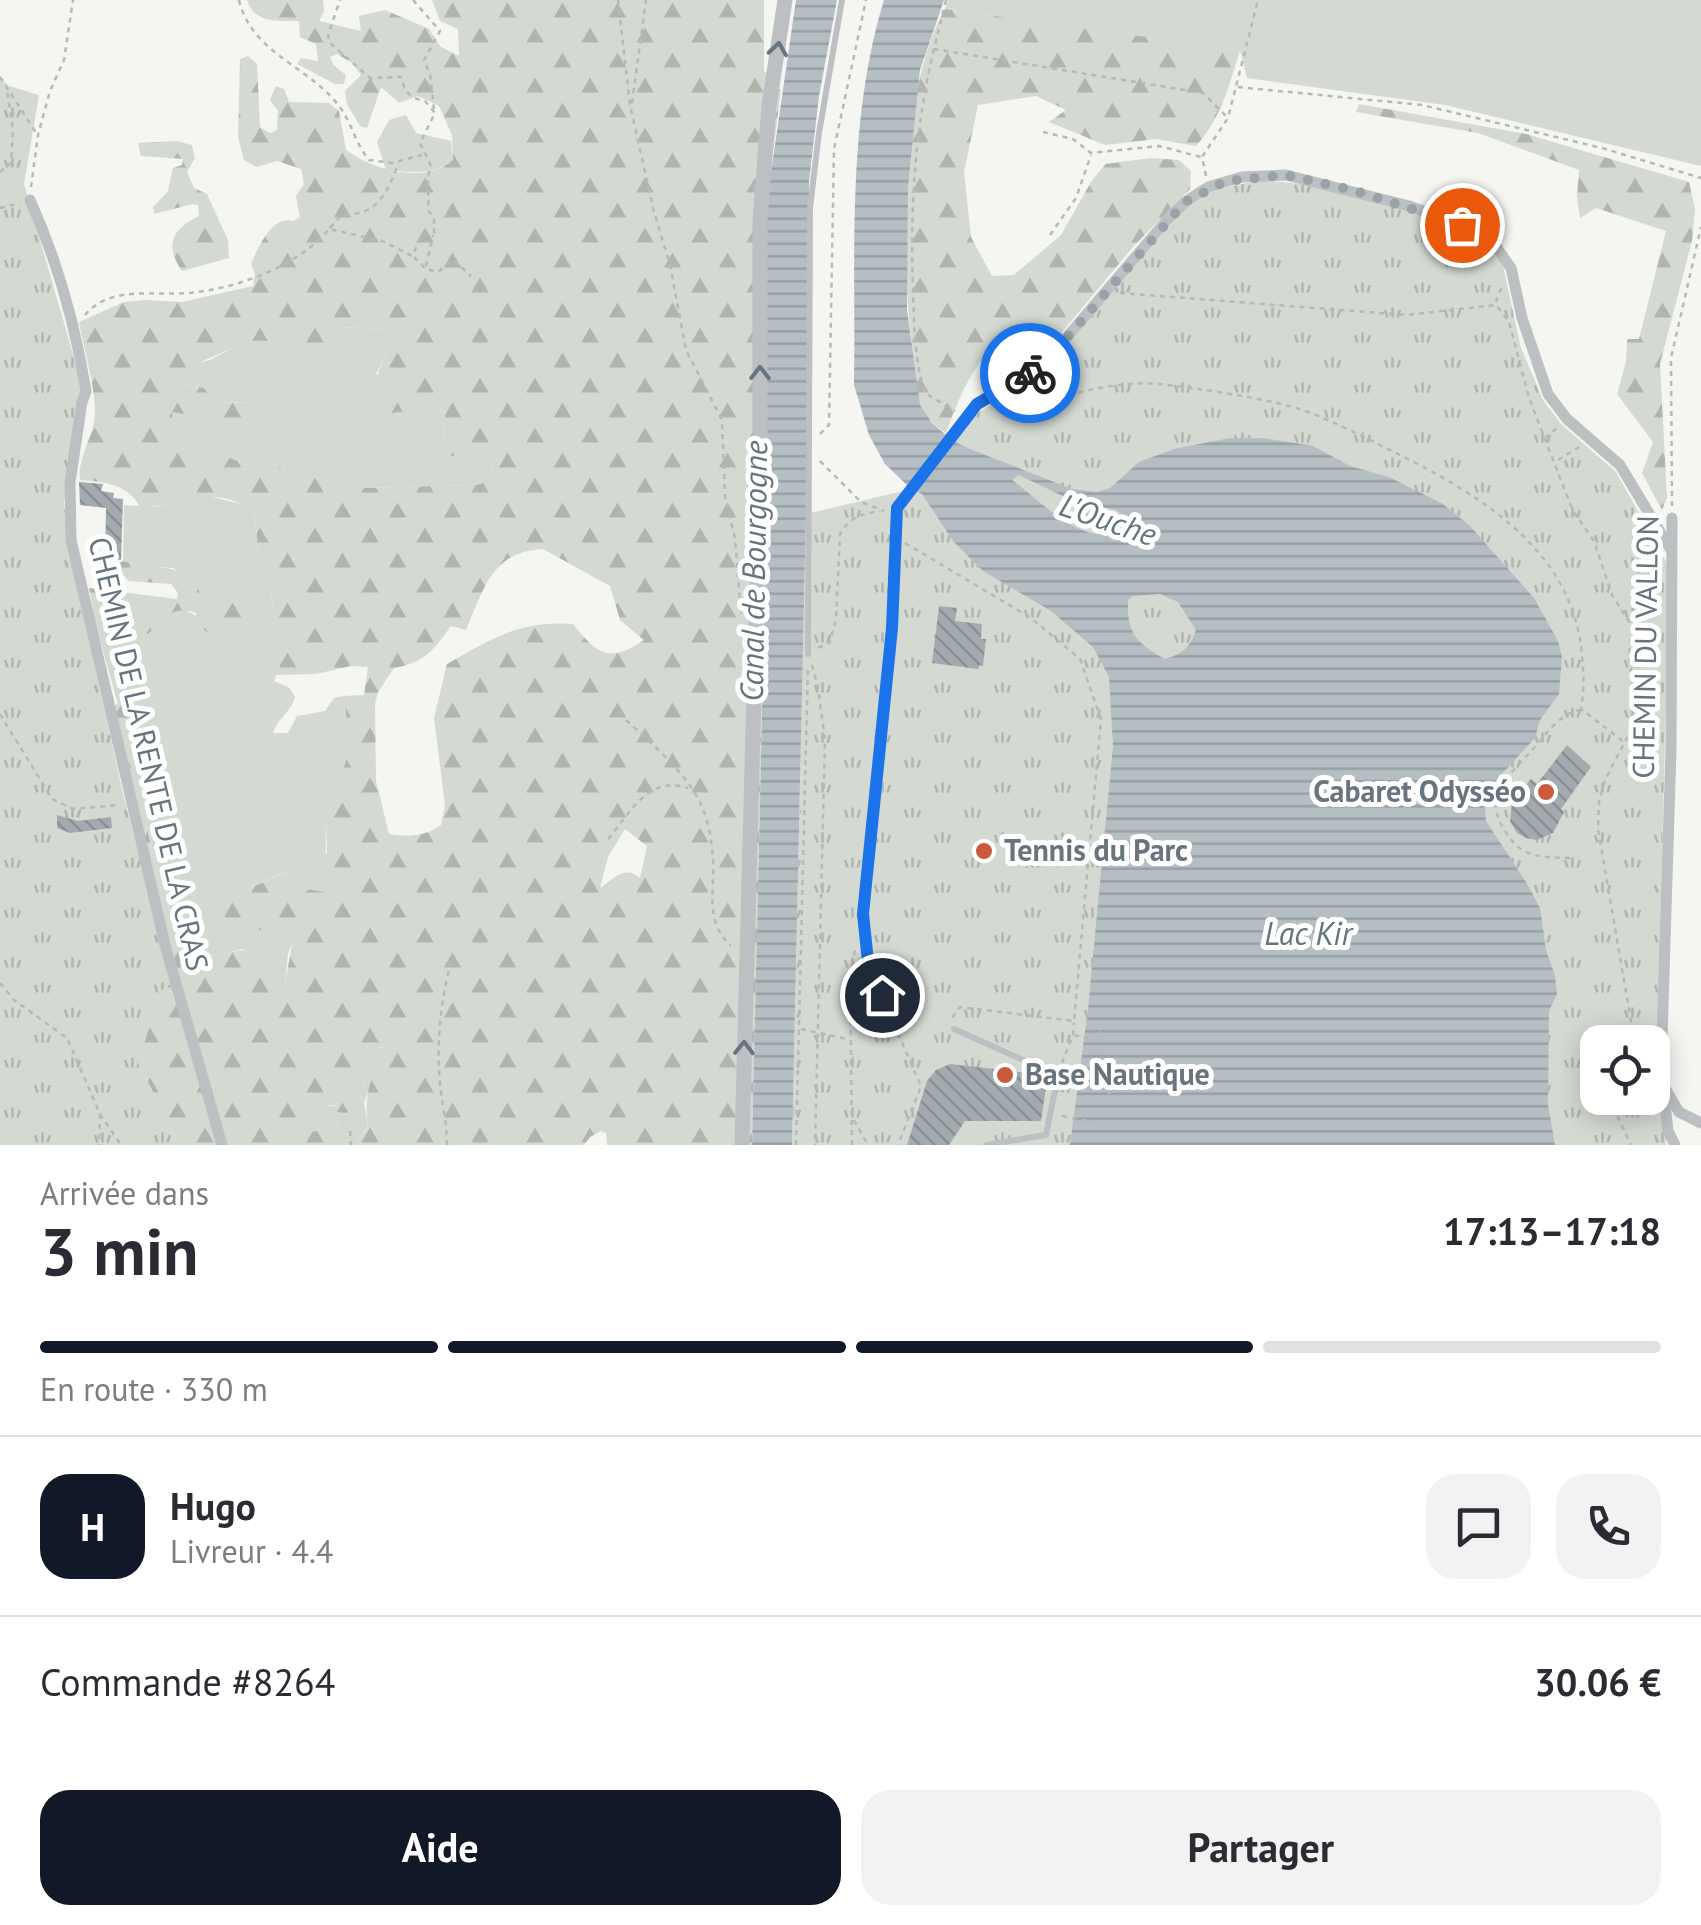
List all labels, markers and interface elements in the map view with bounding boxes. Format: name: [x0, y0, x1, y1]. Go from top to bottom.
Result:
one-way arrow: [766, 40, 787, 57]
pin: [1420, 183, 1505, 268]
icon: bag: [1435, 198, 1490, 253]
courier: [980, 323, 1080, 423]
icon: bike: [1003, 346, 1058, 401]
one-way arrow: [749, 364, 771, 380]
water label: Canal de Bourgogne: [730, 440, 776, 702]
water label: L'Ouche: [1054, 483, 1162, 555]
street label: CHEMIN DU VALLON: [1623, 515, 1666, 779]
street label: CHEMIN DE LA RENTE DE LA CRAS: [81, 533, 218, 974]
place label: Cabaret Odysséo: [1313, 771, 1526, 810]
marker: Cabaret Odysséo: [1535, 781, 1557, 803]
place label: Tennis du Parc: [1004, 830, 1188, 869]
marker: Tennis du Parc: [973, 840, 995, 862]
water label: Lac Kir: [1264, 912, 1354, 954]
pin: [840, 953, 925, 1038]
icon: home: [855, 968, 910, 1023]
map controls: [1580, 1025, 1670, 1115]
button: locate: [1580, 1025, 1670, 1115]
one-way arrow: [733, 1039, 754, 1055]
place label: Base Nautique: [1025, 1054, 1210, 1093]
marker: Base Nautique: [994, 1064, 1016, 1086]
text: Arrivée dans: [40, 1172, 209, 1214]
text: 17:13–17:18: [1443, 1206, 1661, 1255]
text: 3 min: [40, 1209, 199, 1293]
text: En route · 330 m: [40, 1368, 268, 1410]
button: chat: [1426, 1474, 1531, 1579]
button: phone: [1556, 1474, 1661, 1579]
text: Hugo: [170, 1481, 256, 1530]
text: H: [80, 1502, 105, 1551]
text: Livreur · 4.4: [170, 1530, 333, 1572]
text: Commande #8264: [40, 1657, 336, 1706]
text: 30.06 €: [1534, 1657, 1661, 1706]
button: Aide: [40, 1790, 841, 1905]
button: Partager: [861, 1790, 1661, 1905]

